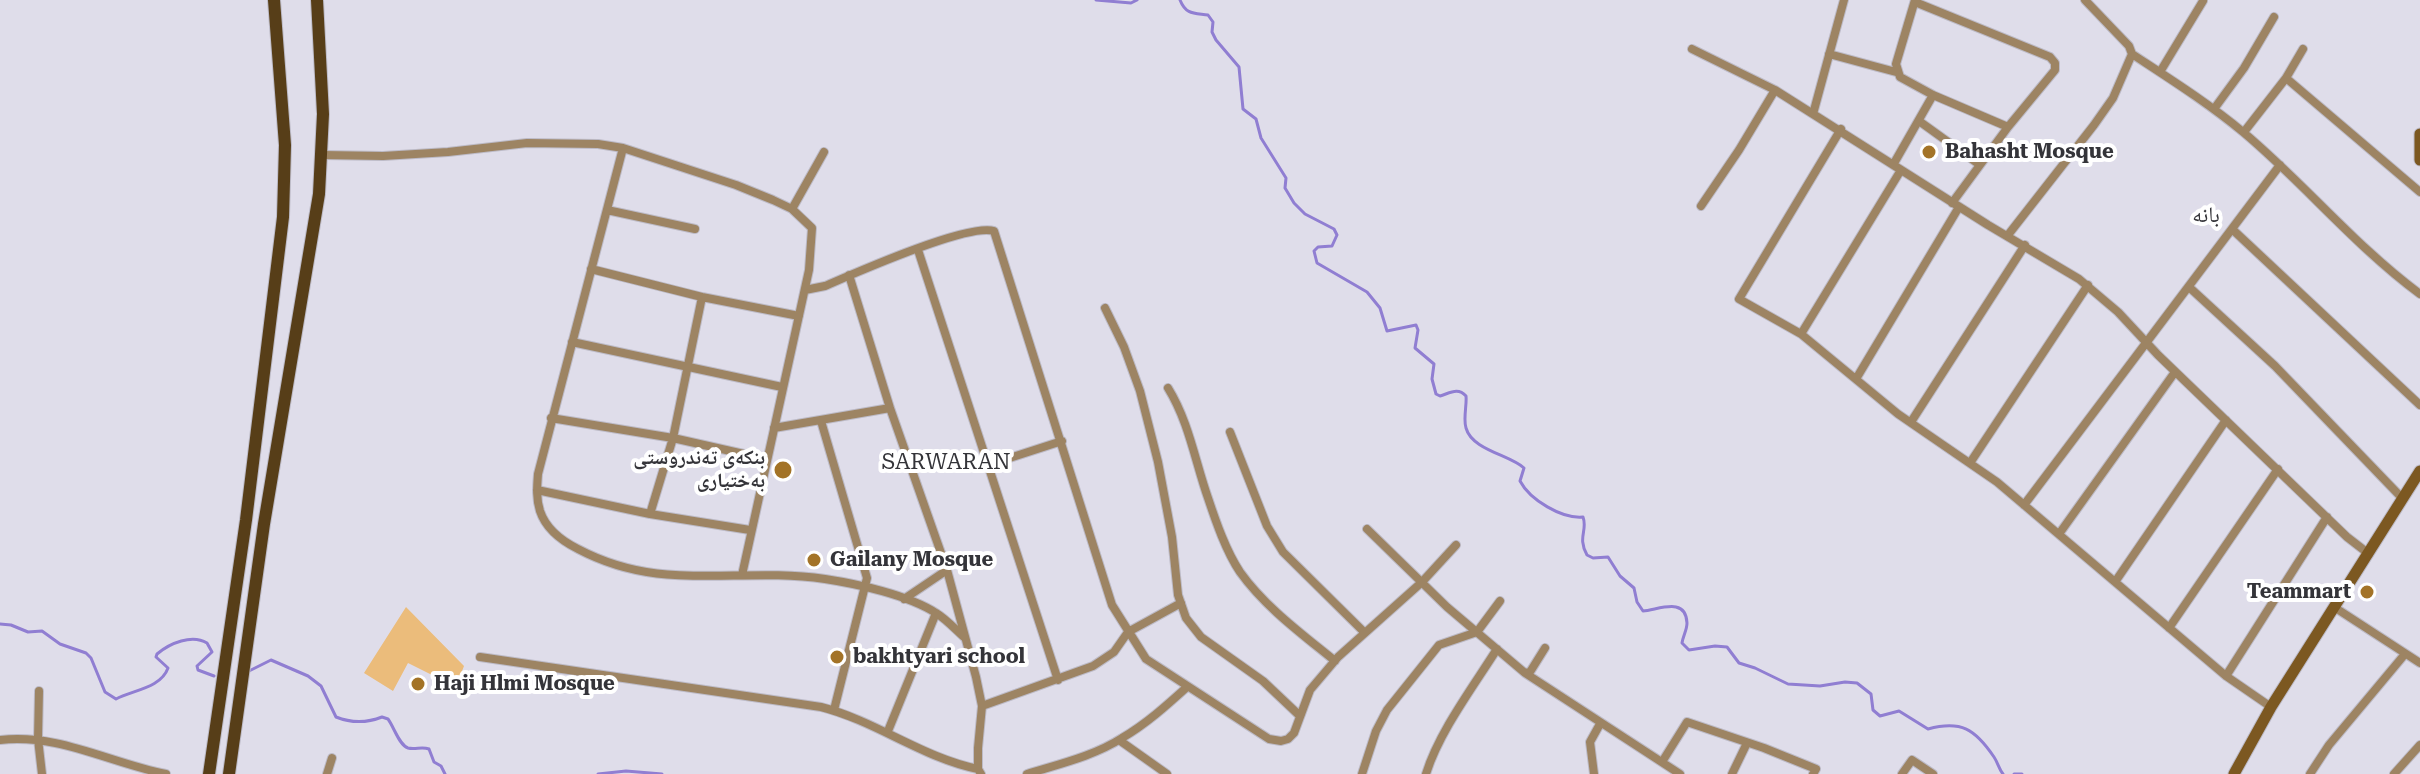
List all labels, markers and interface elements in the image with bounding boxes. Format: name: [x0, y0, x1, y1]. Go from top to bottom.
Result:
place label: Bahasht Mosque: [1945, 140, 2114, 164]
marker: Bahasht Mosque: [1920, 143, 1938, 161]
district label: بانە: [2192, 203, 2220, 229]
place label: بنکەی تەندروستی بەختیاری: [633, 446, 765, 493]
district label: SARWARAN: [873, 450, 1019, 476]
marker: بنکەی تەندروستی بەختیاری: [772, 459, 794, 481]
place label: Gailany Mosque: [830, 548, 993, 572]
marker: Gailany Mosque: [805, 551, 823, 569]
place label: Teammart: [2247, 580, 2351, 604]
marker: Teammart: [2358, 583, 2376, 601]
place label: bakhtyari school: [853, 645, 1025, 669]
marker: bakhtyari school: [828, 648, 846, 666]
place label: Haji Hlmi Mosque: [434, 672, 615, 696]
marker: Haji Hlmi Mosque: [409, 675, 427, 693]

